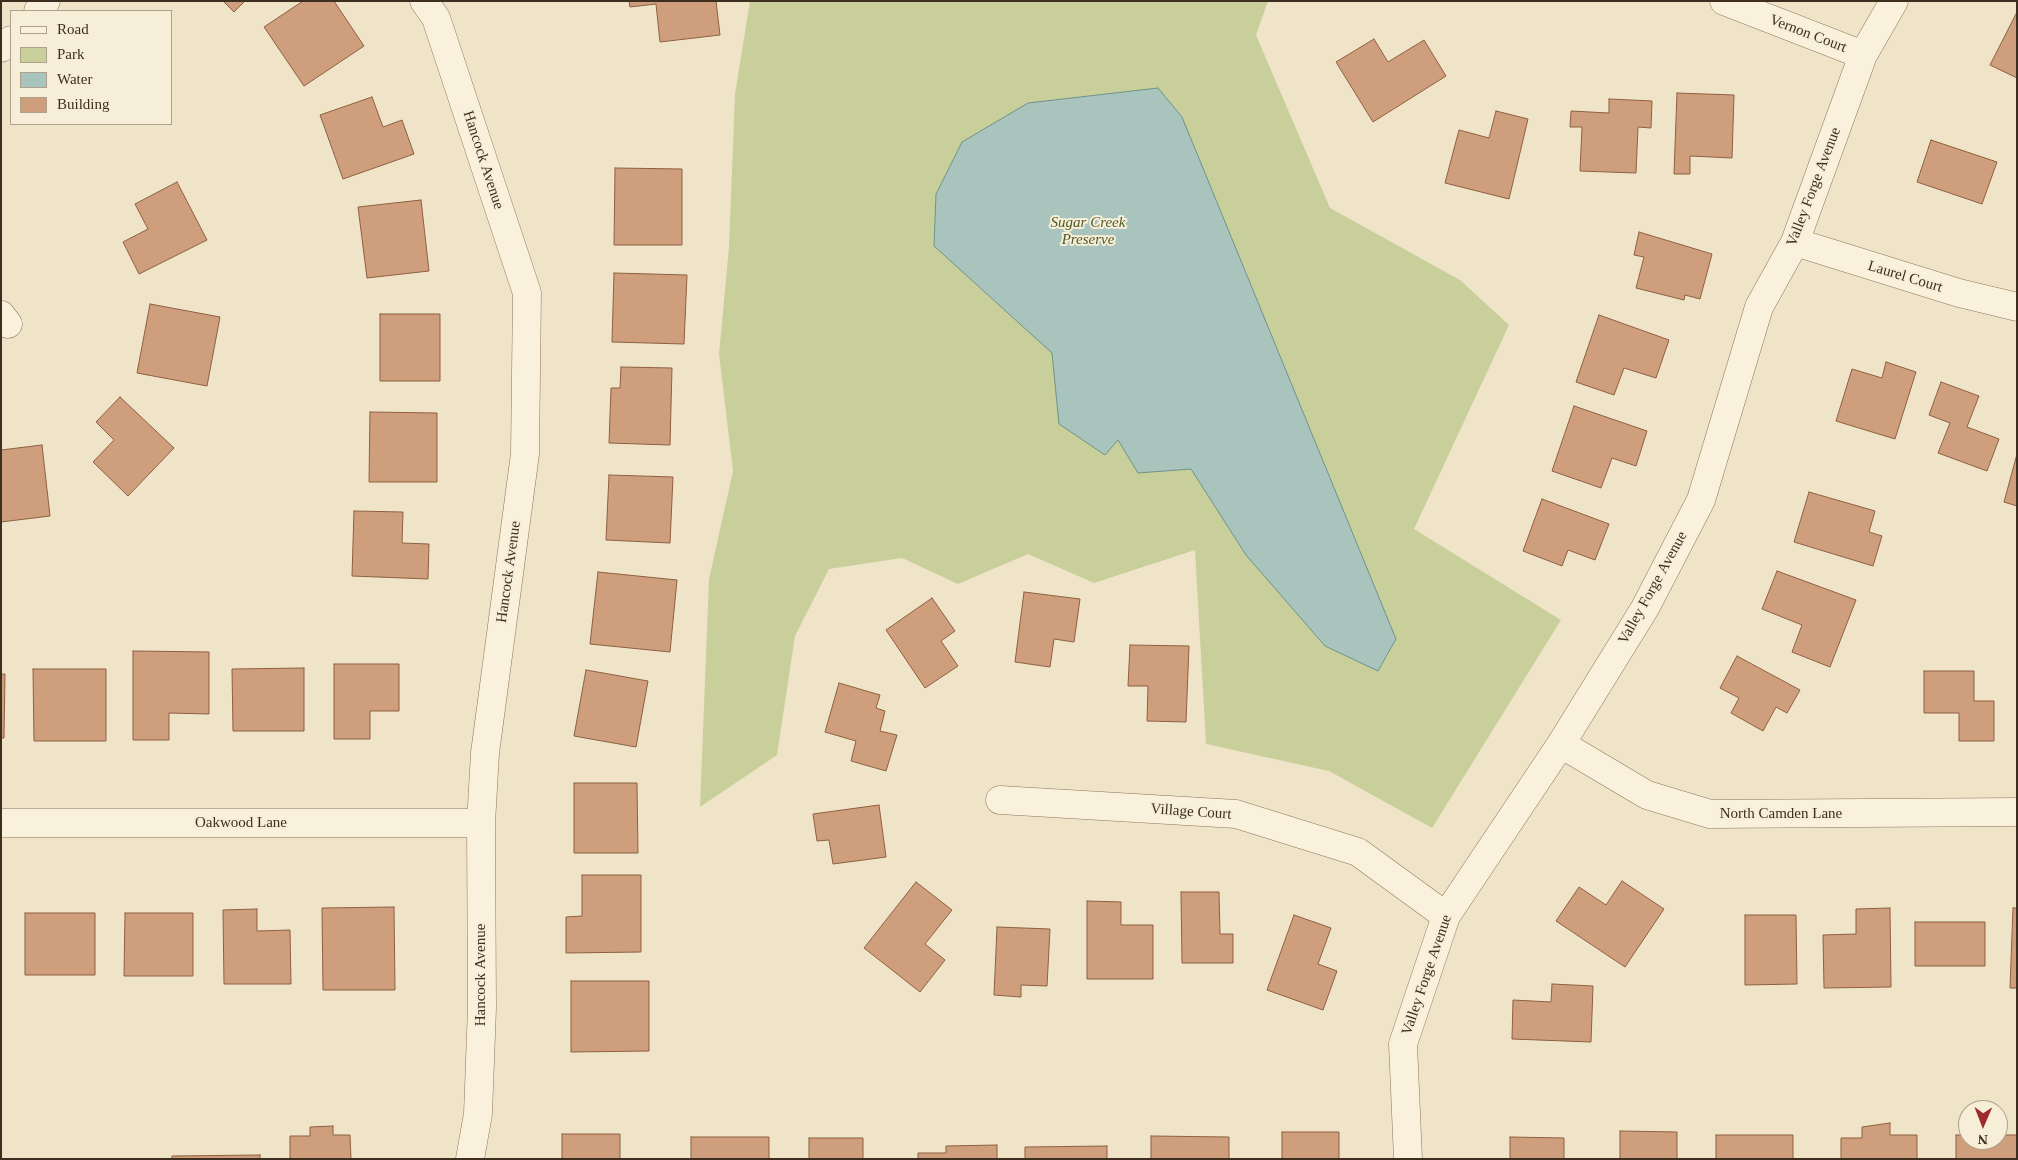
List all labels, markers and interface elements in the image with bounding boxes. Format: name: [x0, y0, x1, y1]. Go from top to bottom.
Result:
legend: [10, 10, 172, 125]
street label: Vernon Court: [1767, 11, 1849, 57]
text: Road: [57, 21, 89, 37]
text: Park: [57, 46, 85, 62]
text: Water: [57, 71, 92, 87]
text: Building: [57, 96, 110, 112]
street label: Hancock Avenue: [459, 108, 507, 212]
street label: Valley Forge Avenue: [1783, 125, 1845, 249]
park label: Sugar Creek Preserve: [1051, 214, 1125, 249]
street label: Laurel Court: [1866, 257, 1944, 297]
street label: Hancock Avenue: [493, 520, 525, 624]
street label: Valley Forge Avenue: [1615, 529, 1691, 647]
street label: Village Court: [1150, 800, 1232, 824]
street label: North Camden Lane: [1720, 805, 1842, 823]
street label: Oakwood Lane: [195, 814, 287, 832]
street label: Valley Forge Avenue: [1398, 912, 1456, 1038]
street label: Hancock Avenue: [472, 924, 490, 1026]
north arrow: [1958, 1100, 2008, 1150]
text: N: [1978, 1132, 1988, 1147]

